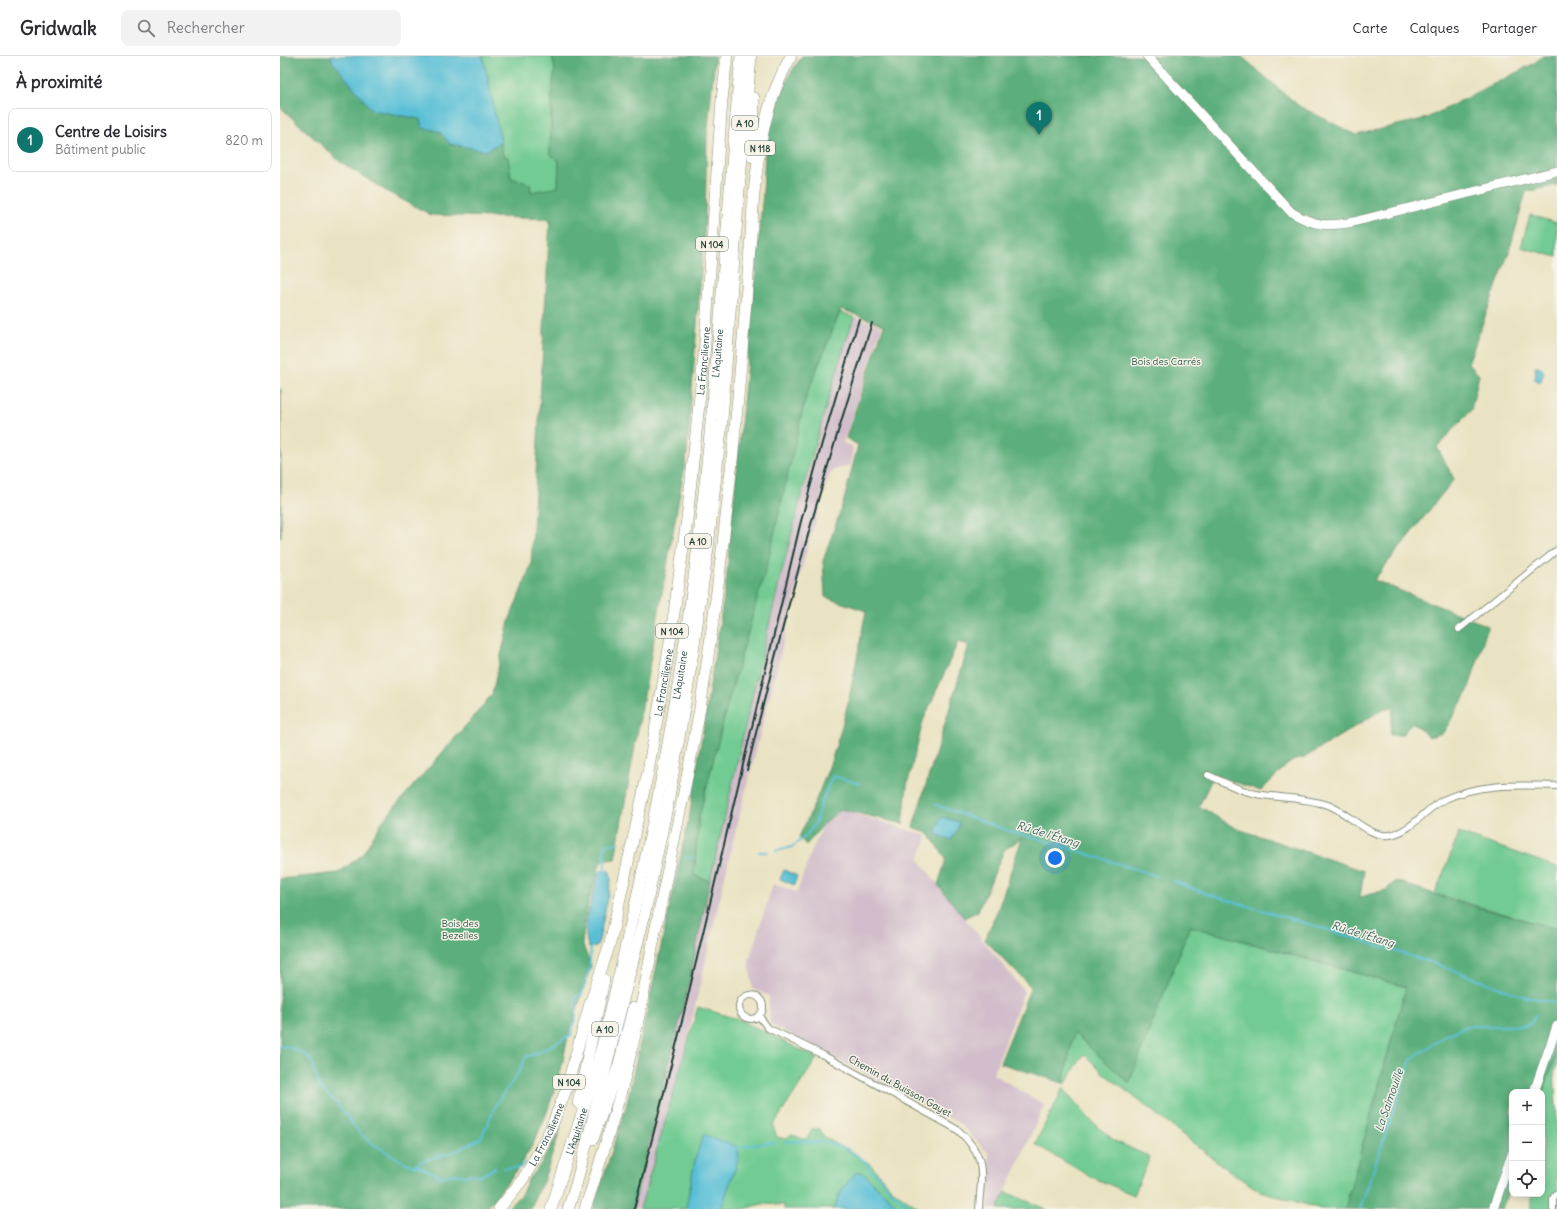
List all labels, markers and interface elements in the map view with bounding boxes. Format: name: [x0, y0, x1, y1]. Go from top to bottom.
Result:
search box: [121, 10, 401, 46]
text: Gridwalk: [20, 16, 97, 40]
icon: search: [135, 17, 157, 39]
text: Rechercher: [167, 18, 245, 37]
text: Carte: [1353, 19, 1387, 37]
text: Calques: [1409, 19, 1459, 37]
text: Partager: [1481, 19, 1537, 37]
text: À proximité: [16, 71, 102, 93]
pin: 1: [1026, 102, 1052, 135]
road number: A 10: [732, 116, 758, 130]
text: Centre de Loisirs: [55, 122, 167, 141]
text: 1: [27, 132, 33, 149]
text: 820 m: [225, 132, 263, 149]
text: Bâtiment public: [55, 141, 146, 158]
road number: N 118: [745, 141, 775, 155]
road number: N 104: [696, 237, 728, 251]
street label: La Francilienne: [693, 326, 713, 396]
street label: L'Aquitaine: [709, 328, 726, 378]
park label: Bois des Carrés: [1131, 355, 1201, 368]
road number: A 10: [685, 534, 711, 548]
road number: N 104: [656, 624, 688, 638]
street label: La Francilienne: [651, 648, 675, 717]
street label: L'Aquitaine: [669, 650, 690, 700]
water label: Rû de l'Étang: [1015, 818, 1082, 850]
your location: [1045, 848, 1065, 868]
park label: Bois des Bezelles: [441, 917, 479, 942]
water label: Rû de l'Étang: [1330, 918, 1397, 950]
road number: A 10: [592, 1022, 618, 1036]
street label: Chemin du Buisson Gayet: [846, 1052, 954, 1120]
water label: La Salmouille: [1372, 1066, 1407, 1133]
road number: N 104: [553, 1075, 585, 1089]
map controls: [1509, 1089, 1545, 1197]
button: +: [1509, 1089, 1545, 1125]
street label: La Francilienne: [526, 1101, 567, 1168]
street label: L'Aquitaine: [563, 1106, 590, 1156]
button: −: [1509, 1125, 1545, 1161]
button: locate: [1509, 1161, 1545, 1197]

